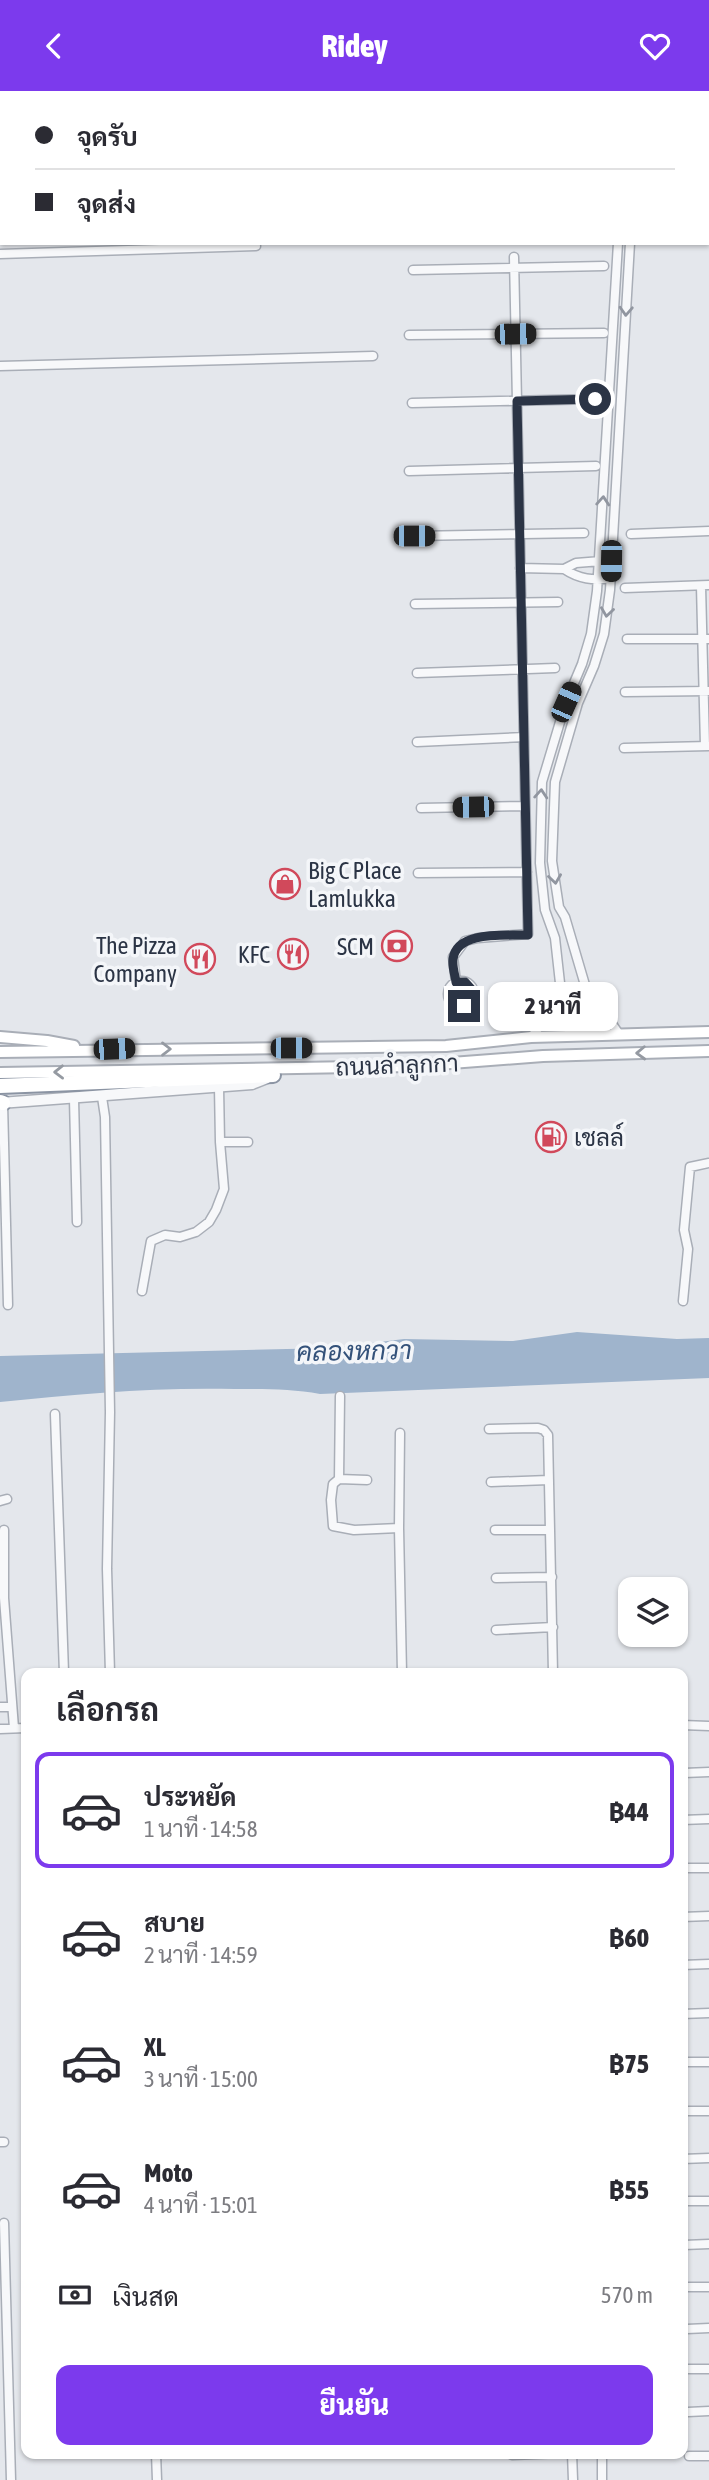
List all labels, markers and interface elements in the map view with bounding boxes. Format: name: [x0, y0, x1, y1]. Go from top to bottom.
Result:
icon: back: [35, 27, 73, 65]
text: Ridey: [322, 27, 387, 64]
icon: heart: [636, 27, 674, 65]
text: จุดรับ: [77, 122, 138, 152]
text: จุดส่ง: [77, 189, 136, 219]
one-way arrow: [619, 306, 634, 317]
car: [494, 323, 537, 345]
route start: [579, 383, 611, 415]
one-way arrow: [595, 496, 610, 507]
car: [394, 526, 436, 547]
car: [601, 540, 622, 582]
one-way arrow: [599, 606, 614, 618]
car: [548, 679, 585, 725]
one-way arrow: [533, 788, 548, 799]
car: [452, 796, 495, 818]
place label: Big C Place Lamlukka: [308, 857, 402, 912]
shop icon: Big C Place Lamlukka: [268, 867, 302, 901]
one-way arrow: [547, 874, 562, 885]
bank icon: SCM: [380, 929, 414, 963]
place label: The Pizza Company: [94, 932, 177, 987]
place label: SCM: [337, 933, 374, 960]
restaurant icon: KFC: [276, 937, 310, 971]
place label: KFC: [238, 941, 270, 968]
restaurant icon: The Pizza Company: [183, 942, 217, 976]
callout: 2 นาที: [489, 981, 618, 1031]
route end: [448, 990, 480, 1022]
text: 2 นาที: [525, 993, 581, 1019]
car: [93, 1038, 136, 1060]
car: [271, 1038, 313, 1059]
one-way arrow: [161, 1041, 172, 1056]
one-way arrow: [635, 1046, 646, 1061]
street label: ถนนลำลูกกา: [335, 1049, 459, 1085]
one-way arrow: [53, 1064, 64, 1080]
fuel station icon: เชลล์: [534, 1120, 568, 1154]
place label: เชลล์: [574, 1122, 624, 1151]
water label: คลองหกวา: [296, 1335, 412, 1367]
map controls: [618, 1577, 688, 1647]
button: layers: [618, 1577, 688, 1647]
text: เลือกรถ: [56, 1691, 159, 1728]
icon: car: [60, 1779, 123, 1842]
text: ประหยัด: [144, 1782, 237, 1812]
text: ฿44: [609, 1797, 649, 1827]
text: 1 นาที · 14:58: [144, 1816, 257, 1842]
icon: car: [60, 1905, 123, 1968]
text: สบาย: [144, 1908, 205, 1938]
text: ฿60: [609, 1923, 649, 1953]
text: 2 นาที · 14:59: [144, 1942, 257, 1968]
icon: car: [60, 2031, 123, 2094]
text: XL: [144, 2032, 166, 2062]
text: ฿75: [609, 2049, 649, 2079]
text: 3 นาที · 15:00: [144, 2066, 258, 2092]
icon: car: [60, 2157, 123, 2220]
text: Moto: [144, 2158, 193, 2188]
text: ฿55: [609, 2175, 649, 2205]
text: 4 นาที · 15:01: [144, 2192, 258, 2218]
icon: cash: [56, 2276, 94, 2314]
text: เงินสด: [112, 2282, 179, 2312]
text: 570 m: [601, 2282, 653, 2308]
button: ยืนยัน: [56, 2365, 653, 2445]

